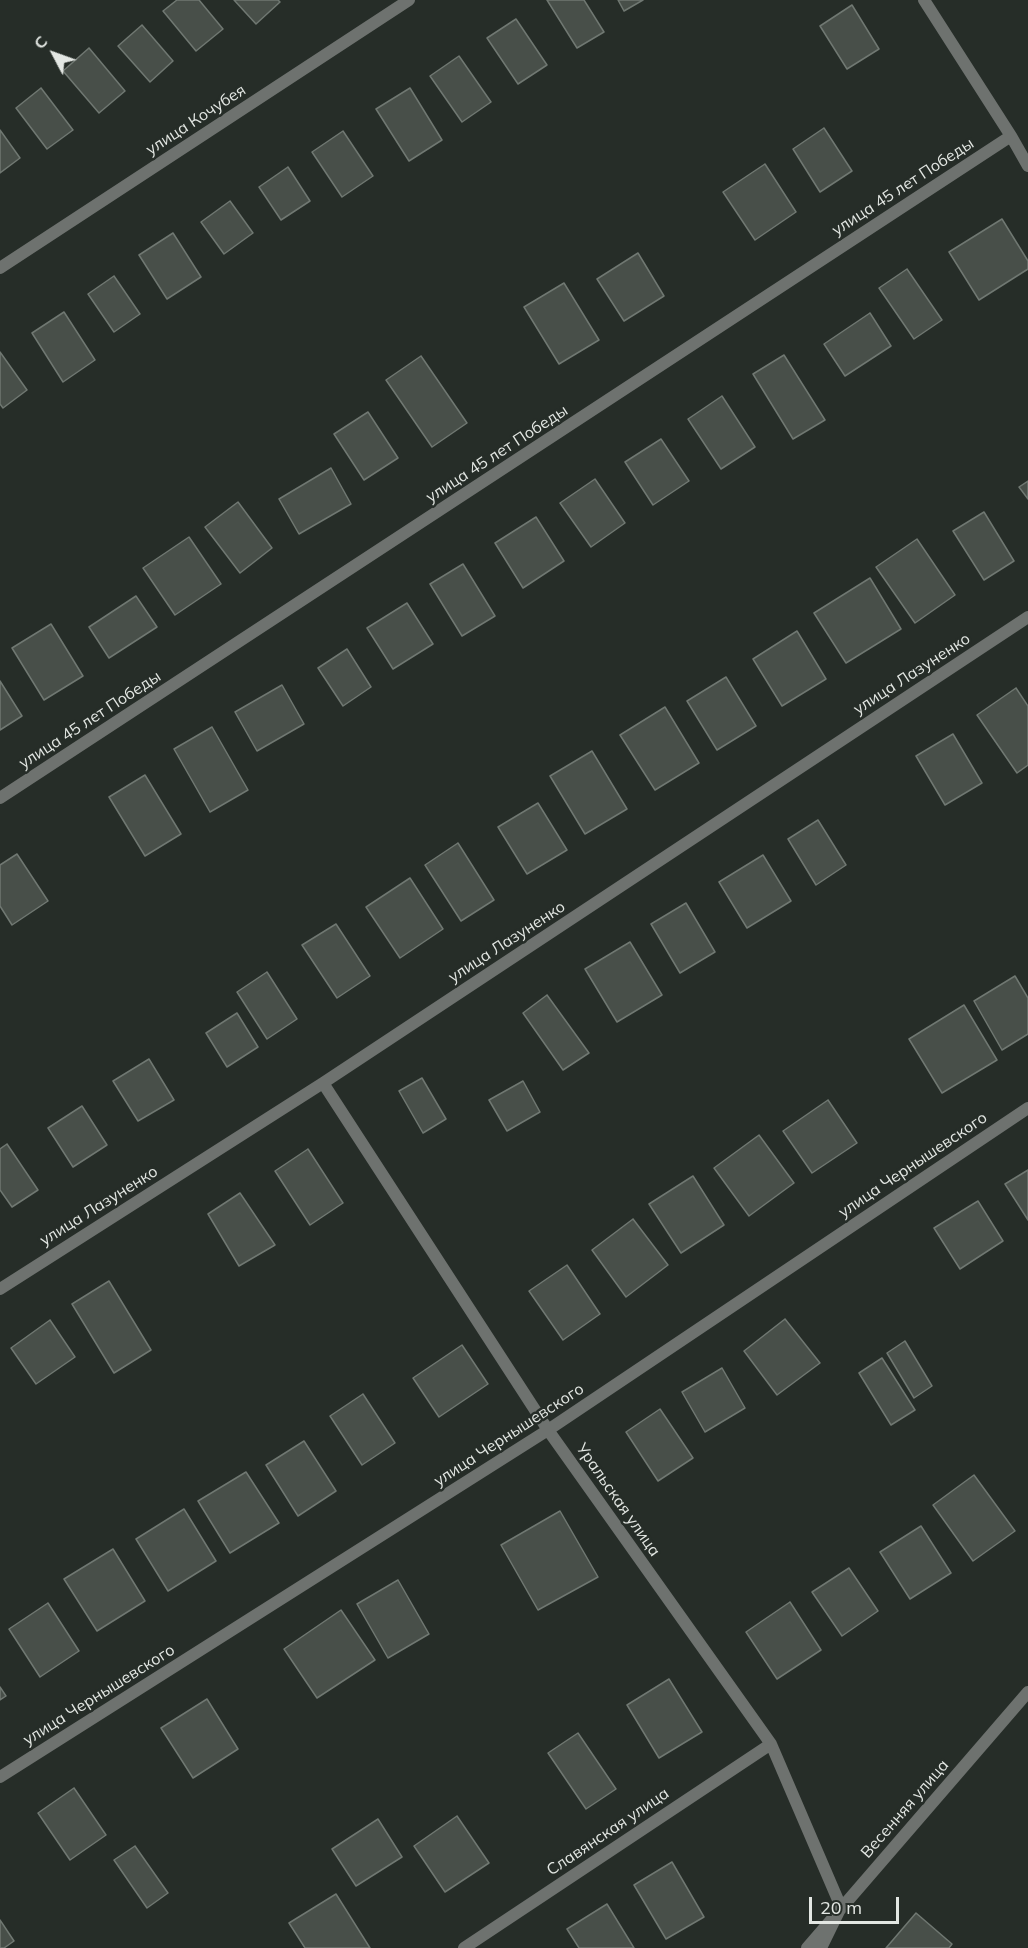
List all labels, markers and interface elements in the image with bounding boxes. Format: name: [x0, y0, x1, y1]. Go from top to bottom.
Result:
north arrow: [24, 24, 84, 84]
text: С: [29, 31, 52, 53]
street label: улица Кочубея: [142, 81, 250, 159]
street label: улица 45 лет Победы: [828, 134, 978, 240]
street label: улица 45 лет Победы: [422, 401, 572, 507]
street label: улица Лазуненко: [850, 629, 974, 719]
street label: улица 45 лет Победы: [15, 667, 165, 773]
street label: улица Лазуненко: [445, 897, 569, 987]
street label: улица Чернышевского: [835, 1108, 991, 1222]
street label: улица Лазуненко: [36, 1162, 162, 1250]
street label: улица Чернышевского: [430, 1379, 588, 1491]
street label: Уральская улица: [572, 1440, 664, 1560]
street label: улица Чернышевского: [20, 1640, 178, 1750]
street label: Весенняя улица: [857, 1756, 953, 1862]
street label: Славянская улица: [543, 1784, 673, 1880]
scale bar: [812, 1885, 902, 1923]
text: 20 m: [820, 1896, 862, 1919]

